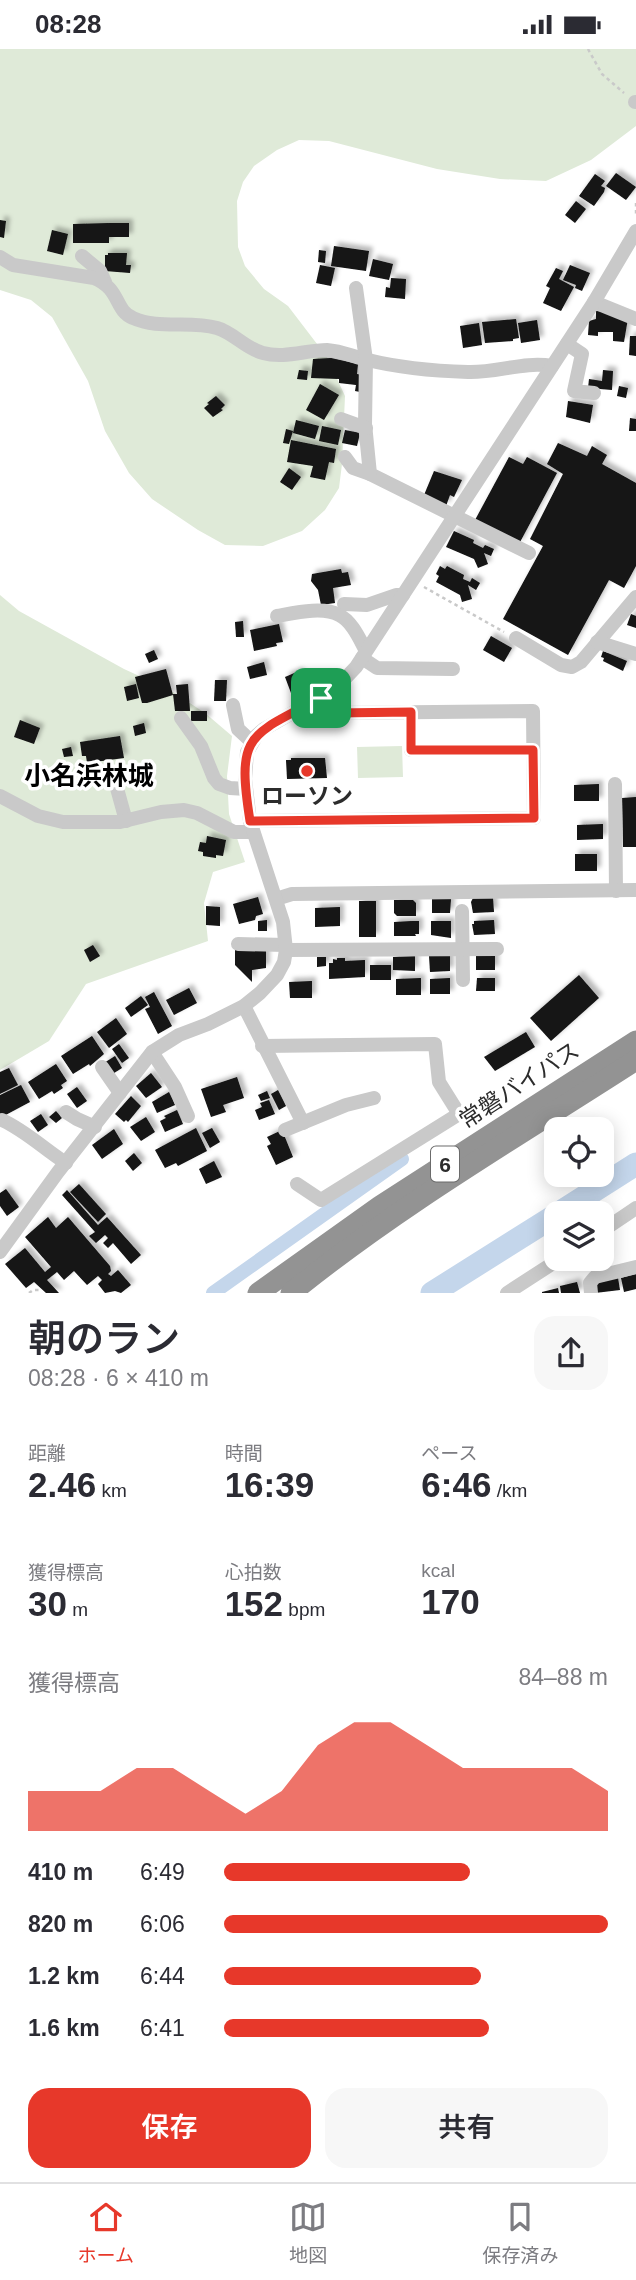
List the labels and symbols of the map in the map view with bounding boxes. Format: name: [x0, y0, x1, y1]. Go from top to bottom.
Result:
pin: [291, 668, 351, 728]
district label: 小名浜林城: [24, 761, 154, 791]
marker: ローソン: [299, 763, 315, 779]
place label: ローソン: [261, 783, 353, 809]
street label: 常磐バイパス: [454, 1037, 584, 1133]
road number: 6: [431, 1147, 459, 1181]

